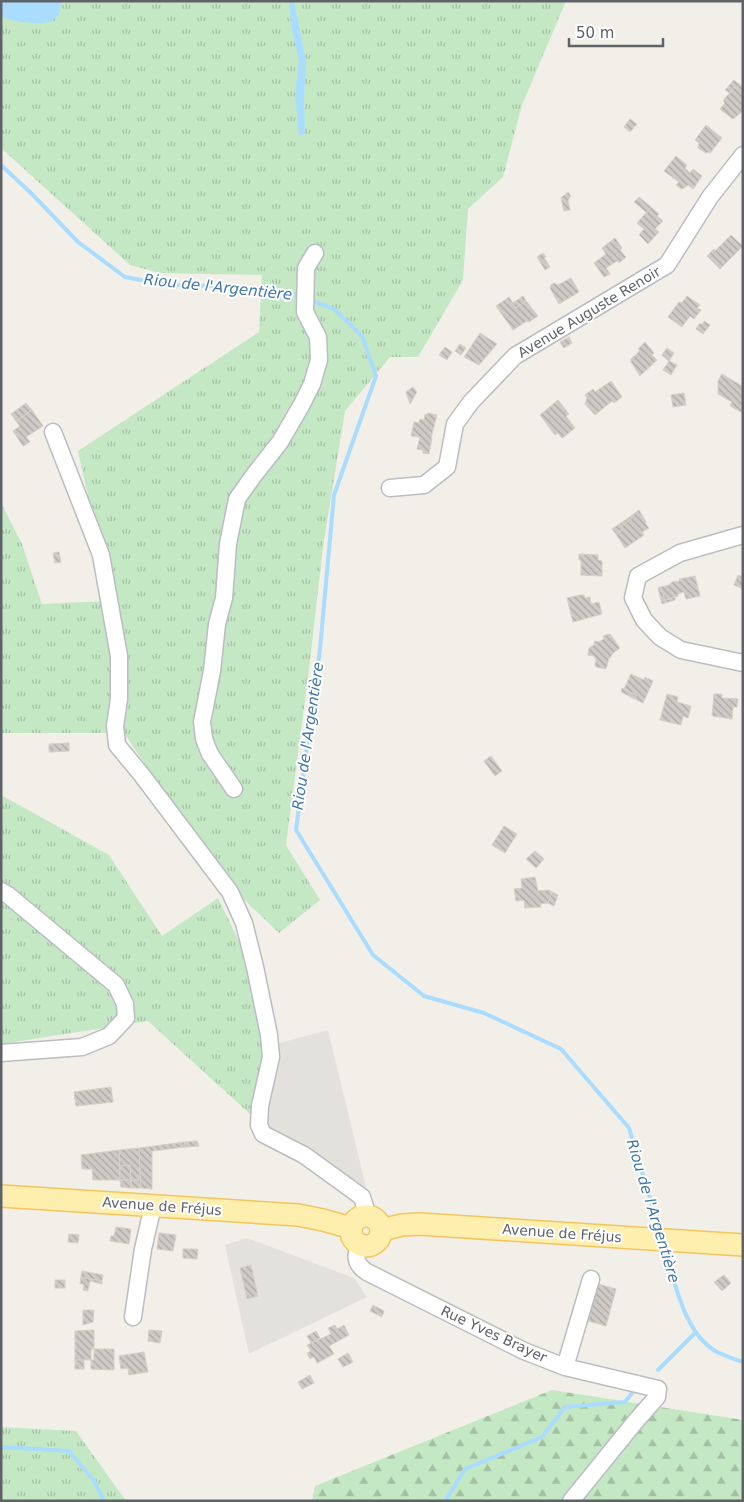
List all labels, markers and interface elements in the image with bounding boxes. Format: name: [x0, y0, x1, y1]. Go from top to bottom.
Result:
scale bar: [569, 15, 663, 47]
text: 50 m: [576, 24, 614, 42]
street label: Avenue Auguste Renoir: [515, 263, 663, 361]
water label: Riou de l'Argentière: [143, 270, 293, 304]
water label: Riou de l'Argentière: [289, 661, 327, 811]
water label: Riou de l'Argentière: [623, 1137, 683, 1285]
street label: Avenue de Fréjus: [102, 1194, 222, 1218]
street label: Avenue de Fréjus: [502, 1221, 622, 1245]
street label: Rue Yves Brayer: [439, 1302, 550, 1366]

